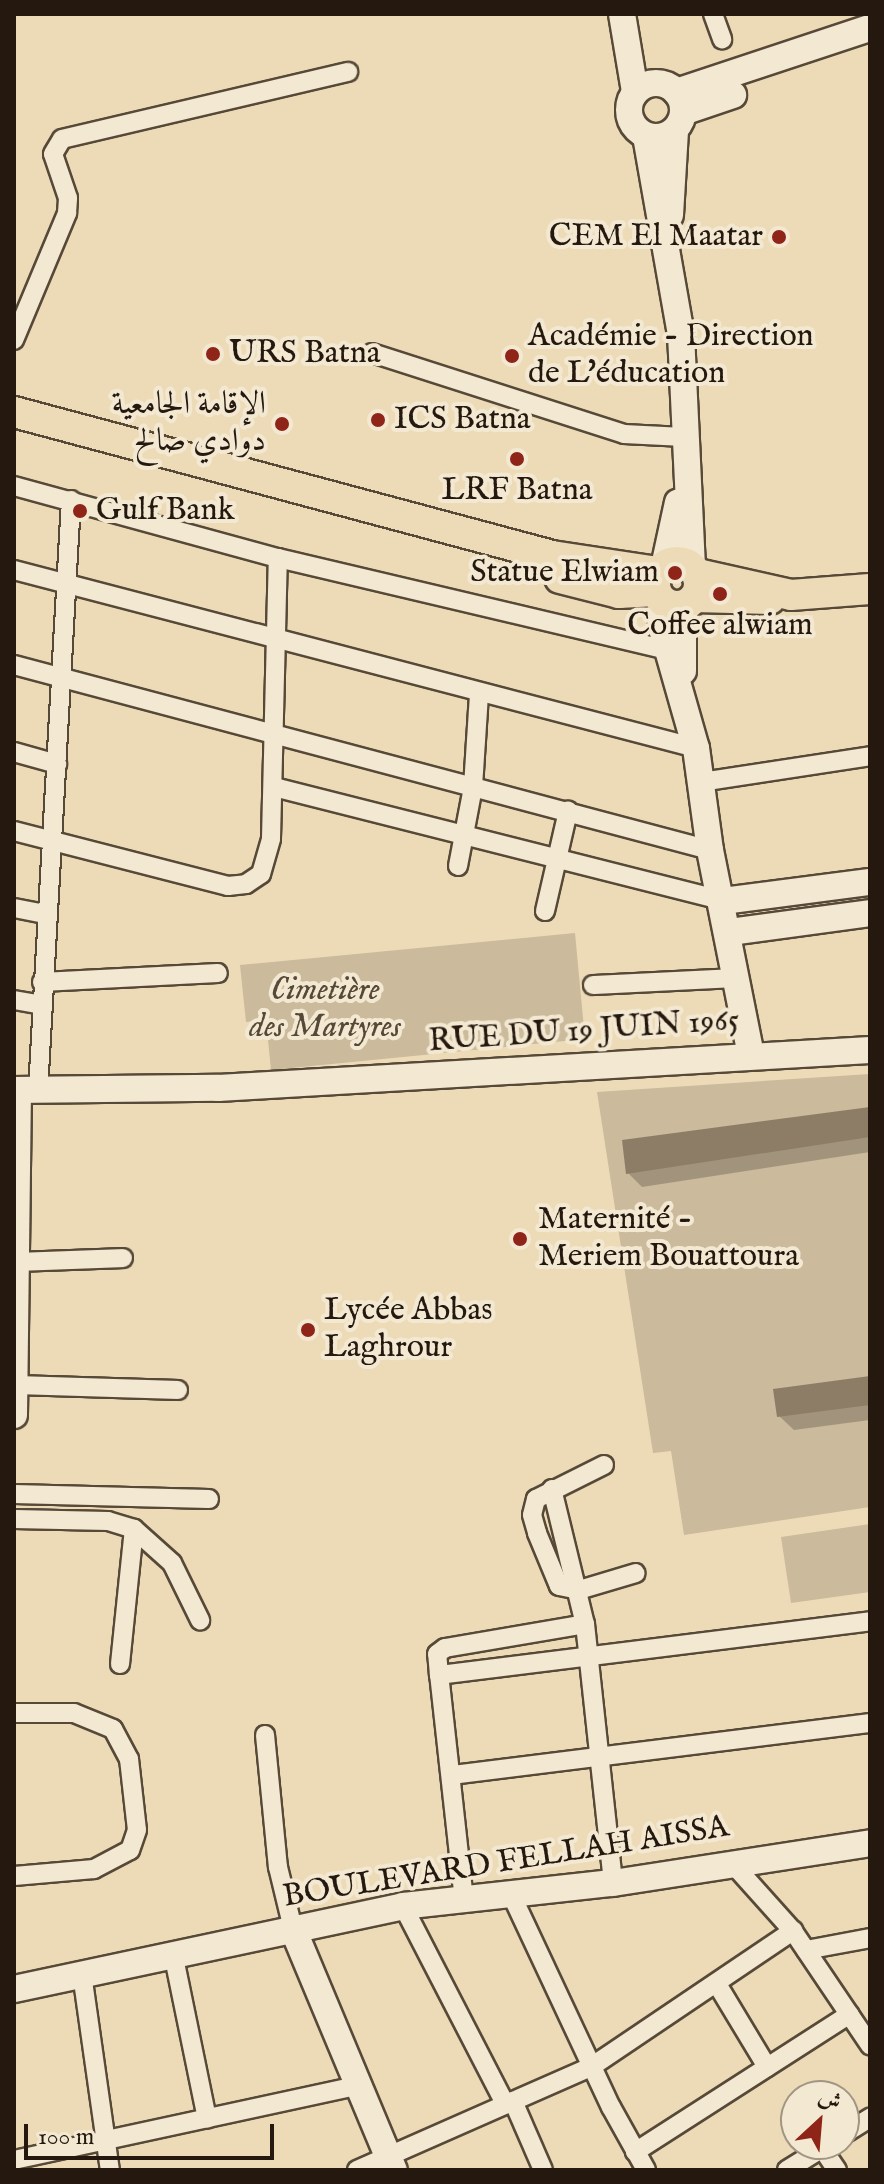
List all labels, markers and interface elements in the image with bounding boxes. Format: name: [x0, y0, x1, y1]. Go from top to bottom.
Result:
place label: CEM El Maatar: [549, 218, 763, 256]
marker: CEM El Maatar: [770, 228, 788, 246]
place label: Académie - Direction de L'éducation: [528, 319, 814, 394]
place label: URS Batna: [229, 335, 381, 373]
marker: URS Batna: [204, 345, 222, 363]
marker: Académie - Direction de L'éducation: [503, 347, 521, 365]
place label: الإقامة الجامعية دوادي صالح: [112, 387, 266, 462]
place label: ICS Batna: [394, 401, 531, 439]
marker: ICS Batna: [369, 411, 387, 429]
marker: الإقامة الجامعية دوادي صالح: [273, 415, 291, 433]
marker: LRF Batna: [508, 450, 526, 468]
place label: LRF Batna: [441, 472, 593, 510]
place label: Gulf Bank: [96, 492, 235, 530]
marker: Gulf Bank: [71, 502, 89, 520]
place label: Statue Elwiam: [470, 554, 659, 592]
marker: Statue Elwiam: [666, 564, 684, 582]
marker: Coffee alwiam: [711, 585, 729, 603]
place label: Coffee alwiam: [627, 607, 813, 645]
park label: Cimetière des Martyres: [249, 973, 401, 1048]
street label: RUE DU 19 JUIN 1965: [427, 1002, 741, 1062]
place label: Maternité - Meriem Bouattoura: [538, 1202, 799, 1277]
marker: Maternité - Meriem Bouattoura: [509, 1228, 531, 1250]
place label: Lycée Abbas Laghrour: [324, 1293, 492, 1368]
marker: Lycée Abbas Laghrour: [299, 1321, 317, 1339]
street label: BOULEVARD FELLAH AISSA: [280, 1809, 732, 1917]
north arrow: [780, 2080, 860, 2160]
text: ش: [814, 2083, 846, 2118]
scale bar: [28, 2108, 278, 2158]
text: 100 m: [38, 2122, 94, 2153]

